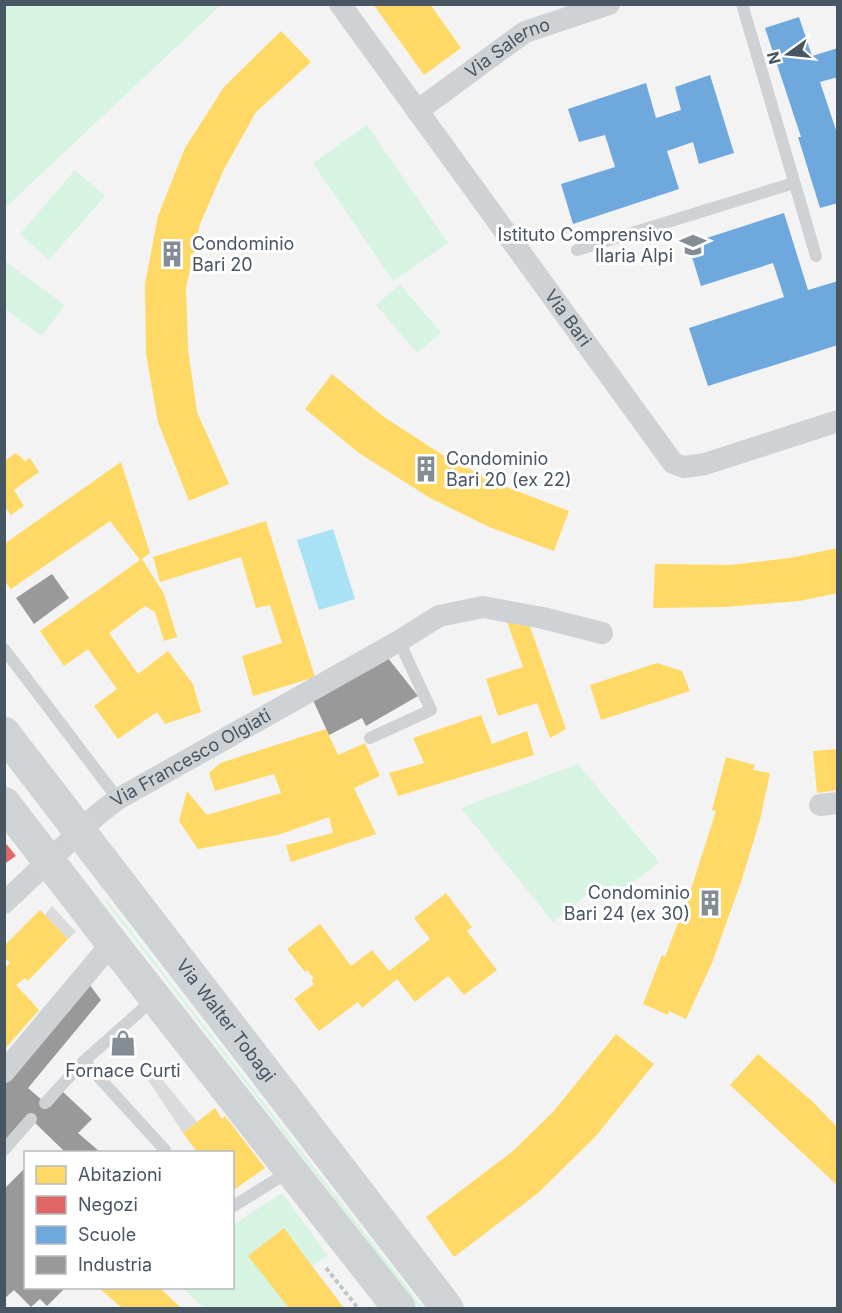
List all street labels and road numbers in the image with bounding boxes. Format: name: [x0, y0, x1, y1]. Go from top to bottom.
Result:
street label: Via Salerno: [461, 13, 553, 82]
street label: Via Bari: [541, 285, 596, 350]
street label: Via Francesco Olgiati: [106, 704, 274, 811]
street label: Via Walter Tobagi: [172, 955, 280, 1086]

